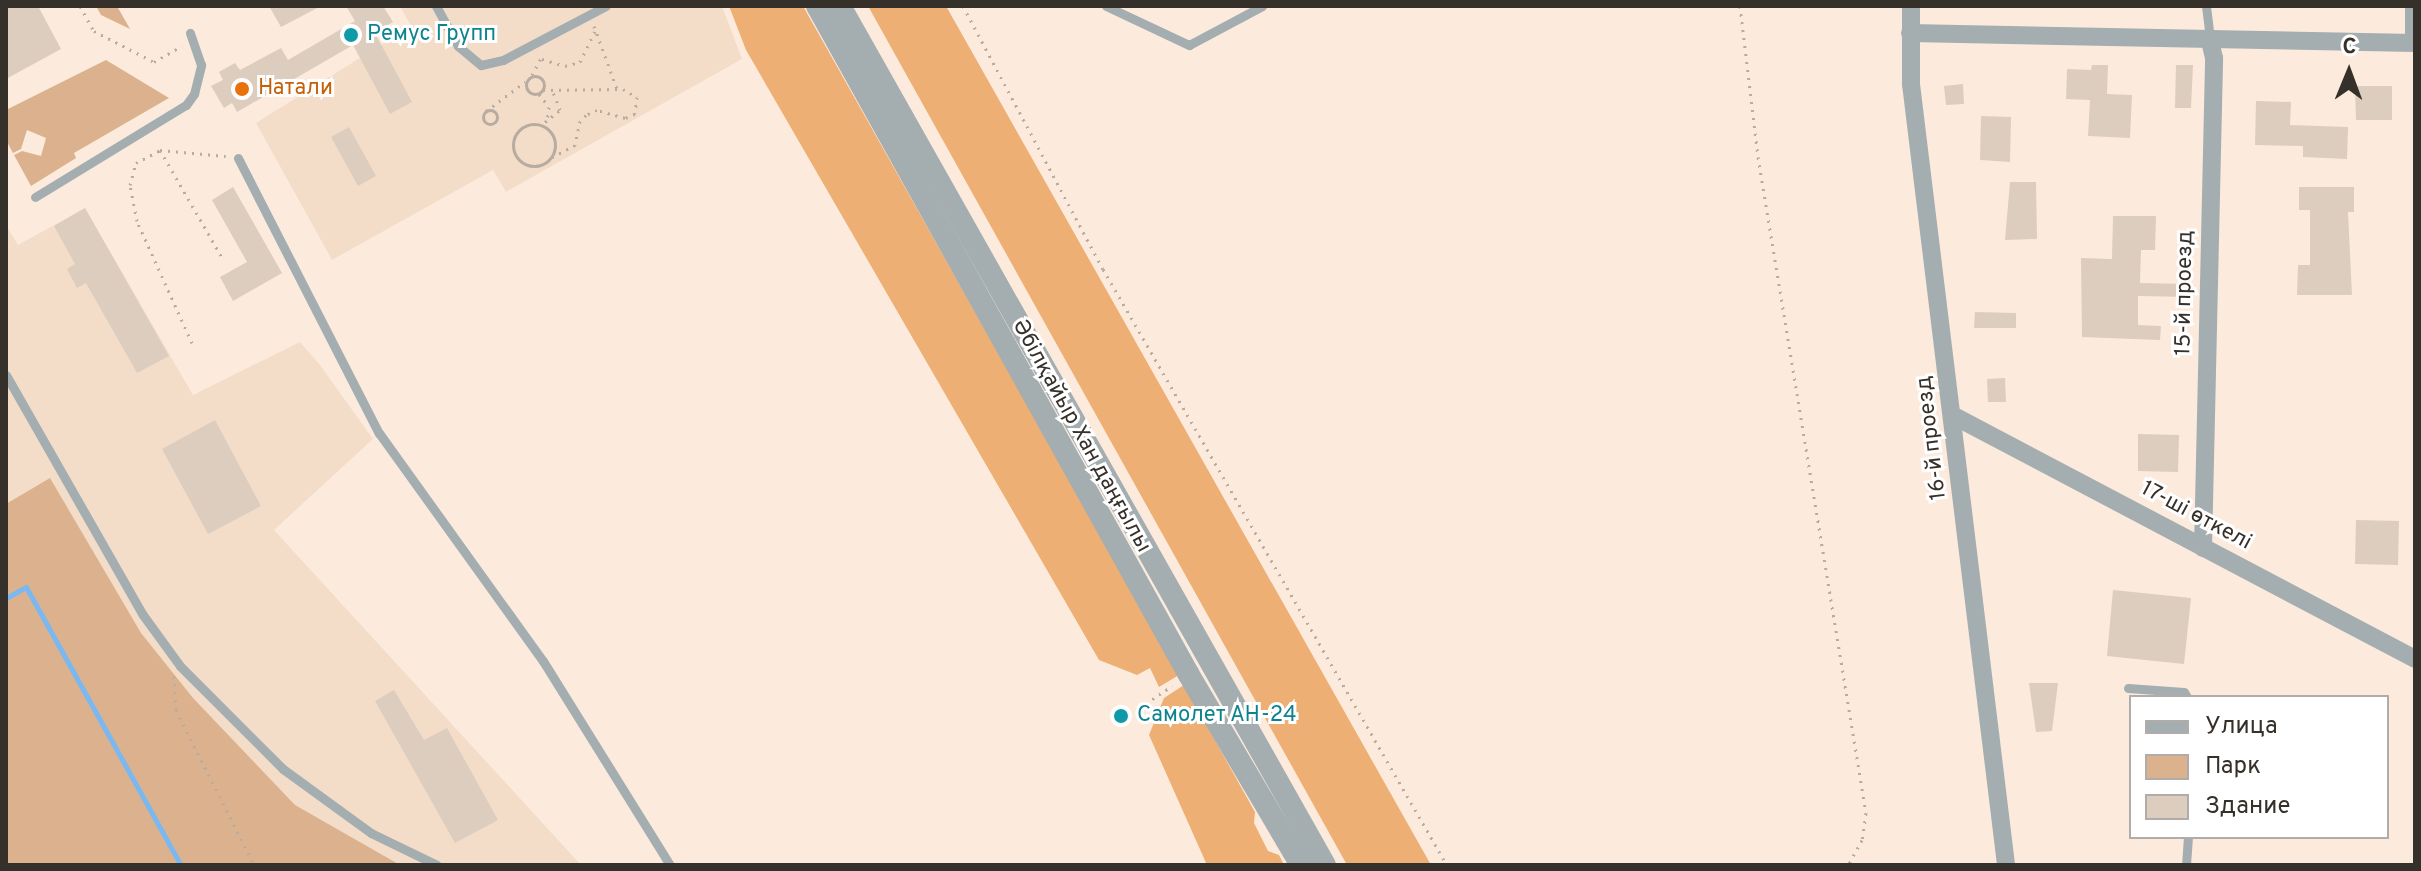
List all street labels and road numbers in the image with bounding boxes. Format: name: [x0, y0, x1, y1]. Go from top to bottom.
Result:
street label: 15-й проезд: [2171, 230, 2199, 356]
street label: Әбілқайыр Хан даңғылы: [1006, 315, 1156, 557]
street label: 16-й проезд: [1911, 375, 1953, 501]
street label: 17-ші өткелі: [2136, 476, 2256, 556]

